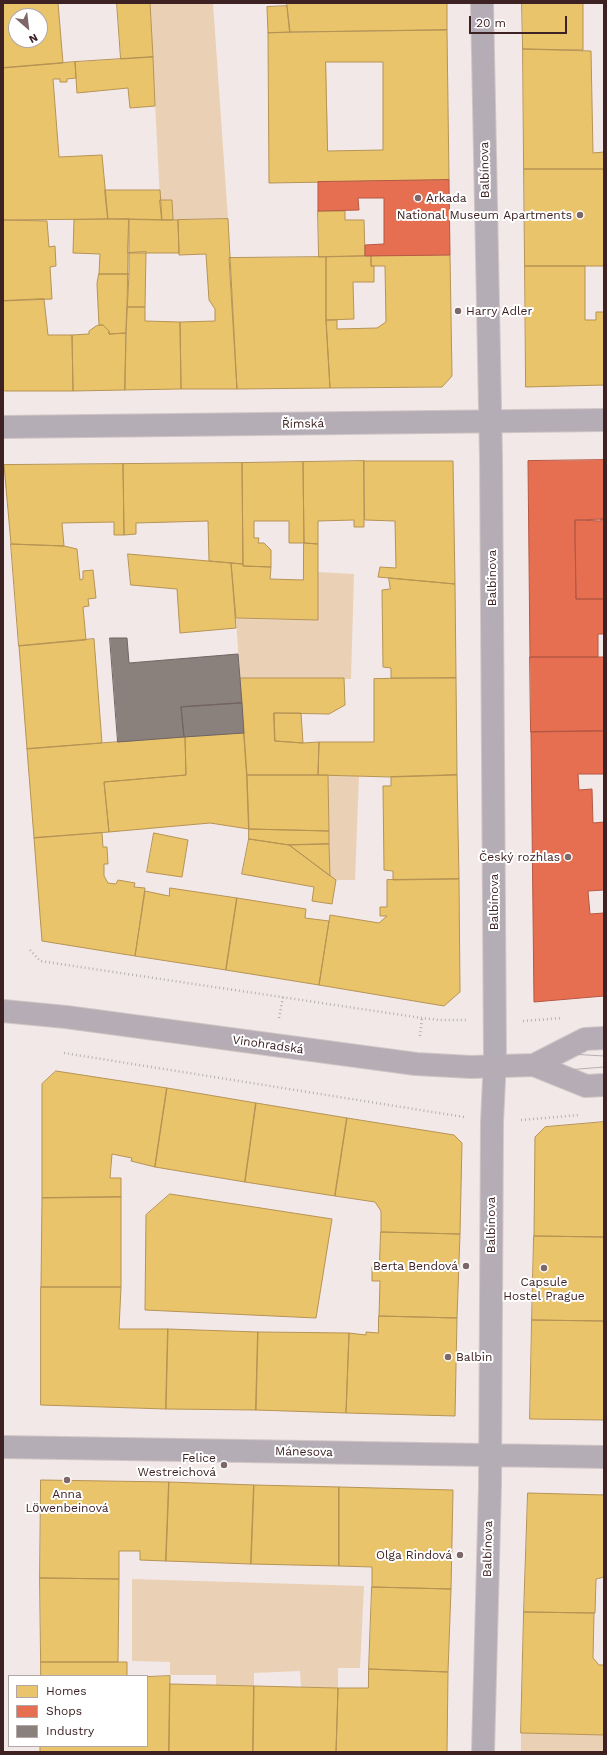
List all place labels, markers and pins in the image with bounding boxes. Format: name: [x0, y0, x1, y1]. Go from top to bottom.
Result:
place label: Arkada: [426, 191, 467, 205]
marker: Arkada: [413, 193, 423, 203]
place label: National Museum Apartments: [397, 208, 572, 222]
marker: National Museum Apartments: [575, 210, 585, 220]
place label: Harry Adler: [466, 304, 532, 318]
marker: Harry Adler: [453, 306, 463, 316]
place label: Český rozhlas: [479, 850, 560, 864]
marker: Český rozhlas: [563, 852, 573, 862]
place label: Berta Bendová: [373, 1259, 458, 1273]
marker: Berta Bendová: [461, 1261, 471, 1271]
marker: Capsule Hostel Prague: [539, 1263, 549, 1273]
place label: Capsule Hostel Prague: [503, 1275, 585, 1303]
place label: Balbin: [456, 1350, 492, 1364]
marker: Balbin: [443, 1352, 453, 1362]
place label: Felice Westreichová: [138, 1451, 216, 1479]
marker: Felice Westreichová: [219, 1460, 229, 1470]
marker: Anna Lӧwenbeinová: [62, 1475, 72, 1485]
place label: Anna Lӧwenbeinová: [25, 1487, 109, 1515]
place label: Olga Rindová: [376, 1548, 452, 1562]
marker: Olga Rindová: [455, 1550, 465, 1560]

